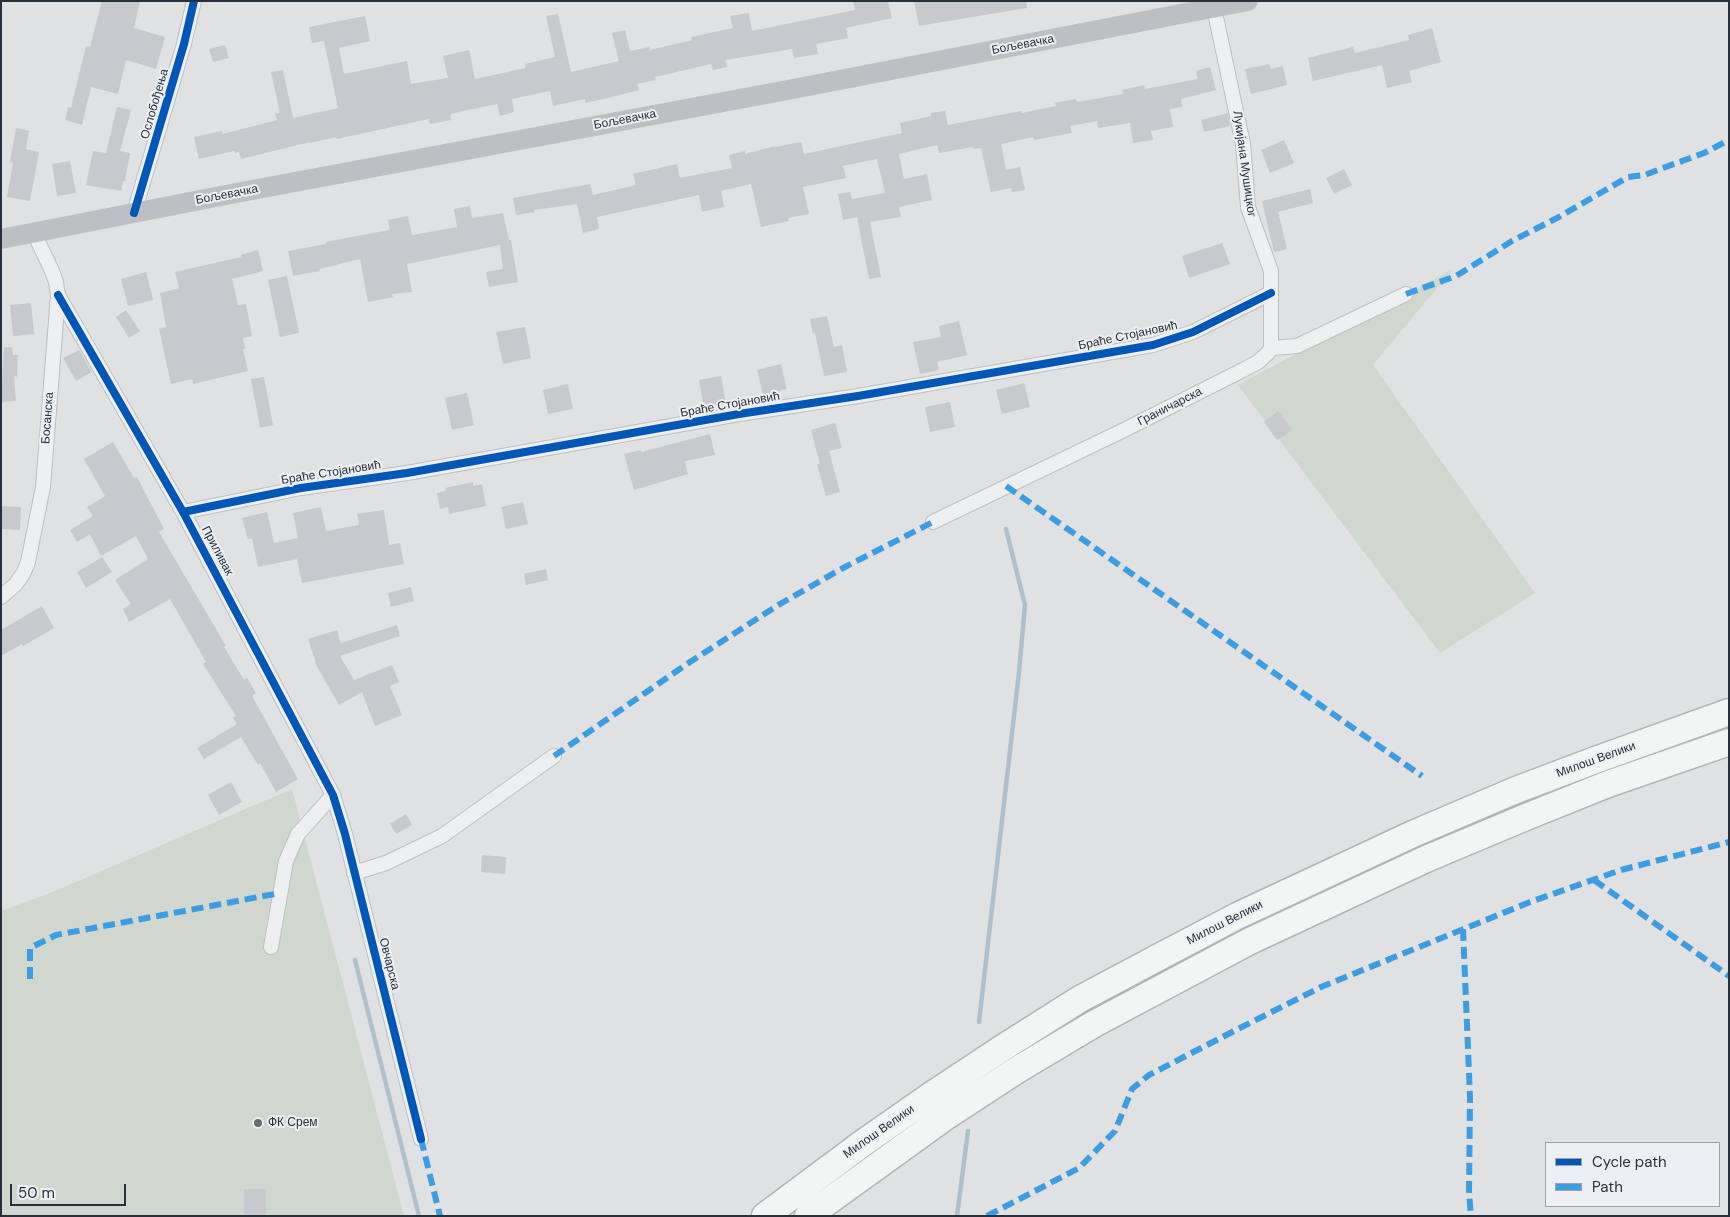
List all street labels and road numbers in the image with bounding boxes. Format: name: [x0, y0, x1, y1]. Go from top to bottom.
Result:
street label: Бољевачка: [991, 32, 1055, 58]
street label: Ослобођења: [138, 67, 172, 141]
street label: Бољевачка: [593, 107, 657, 133]
street label: Лукијана Мушицког: [1229, 110, 1259, 218]
street label: Бољевачка: [195, 182, 259, 208]
street label: Браће Стојановић: [1077, 318, 1179, 354]
street label: Граничарска: [1135, 385, 1205, 429]
street label: Браће Стојановић: [679, 389, 781, 421]
street label: Босанска: [39, 392, 57, 444]
street label: Браће Стојановић: [280, 458, 382, 488]
street label: Приливак: [198, 524, 236, 578]
street label: Милош Велики: [1554, 739, 1638, 781]
street label: Милош Велики: [1185, 898, 1265, 948]
street label: Овчарска: [376, 937, 402, 991]
street label: Милош Велики: [841, 1102, 917, 1162]

